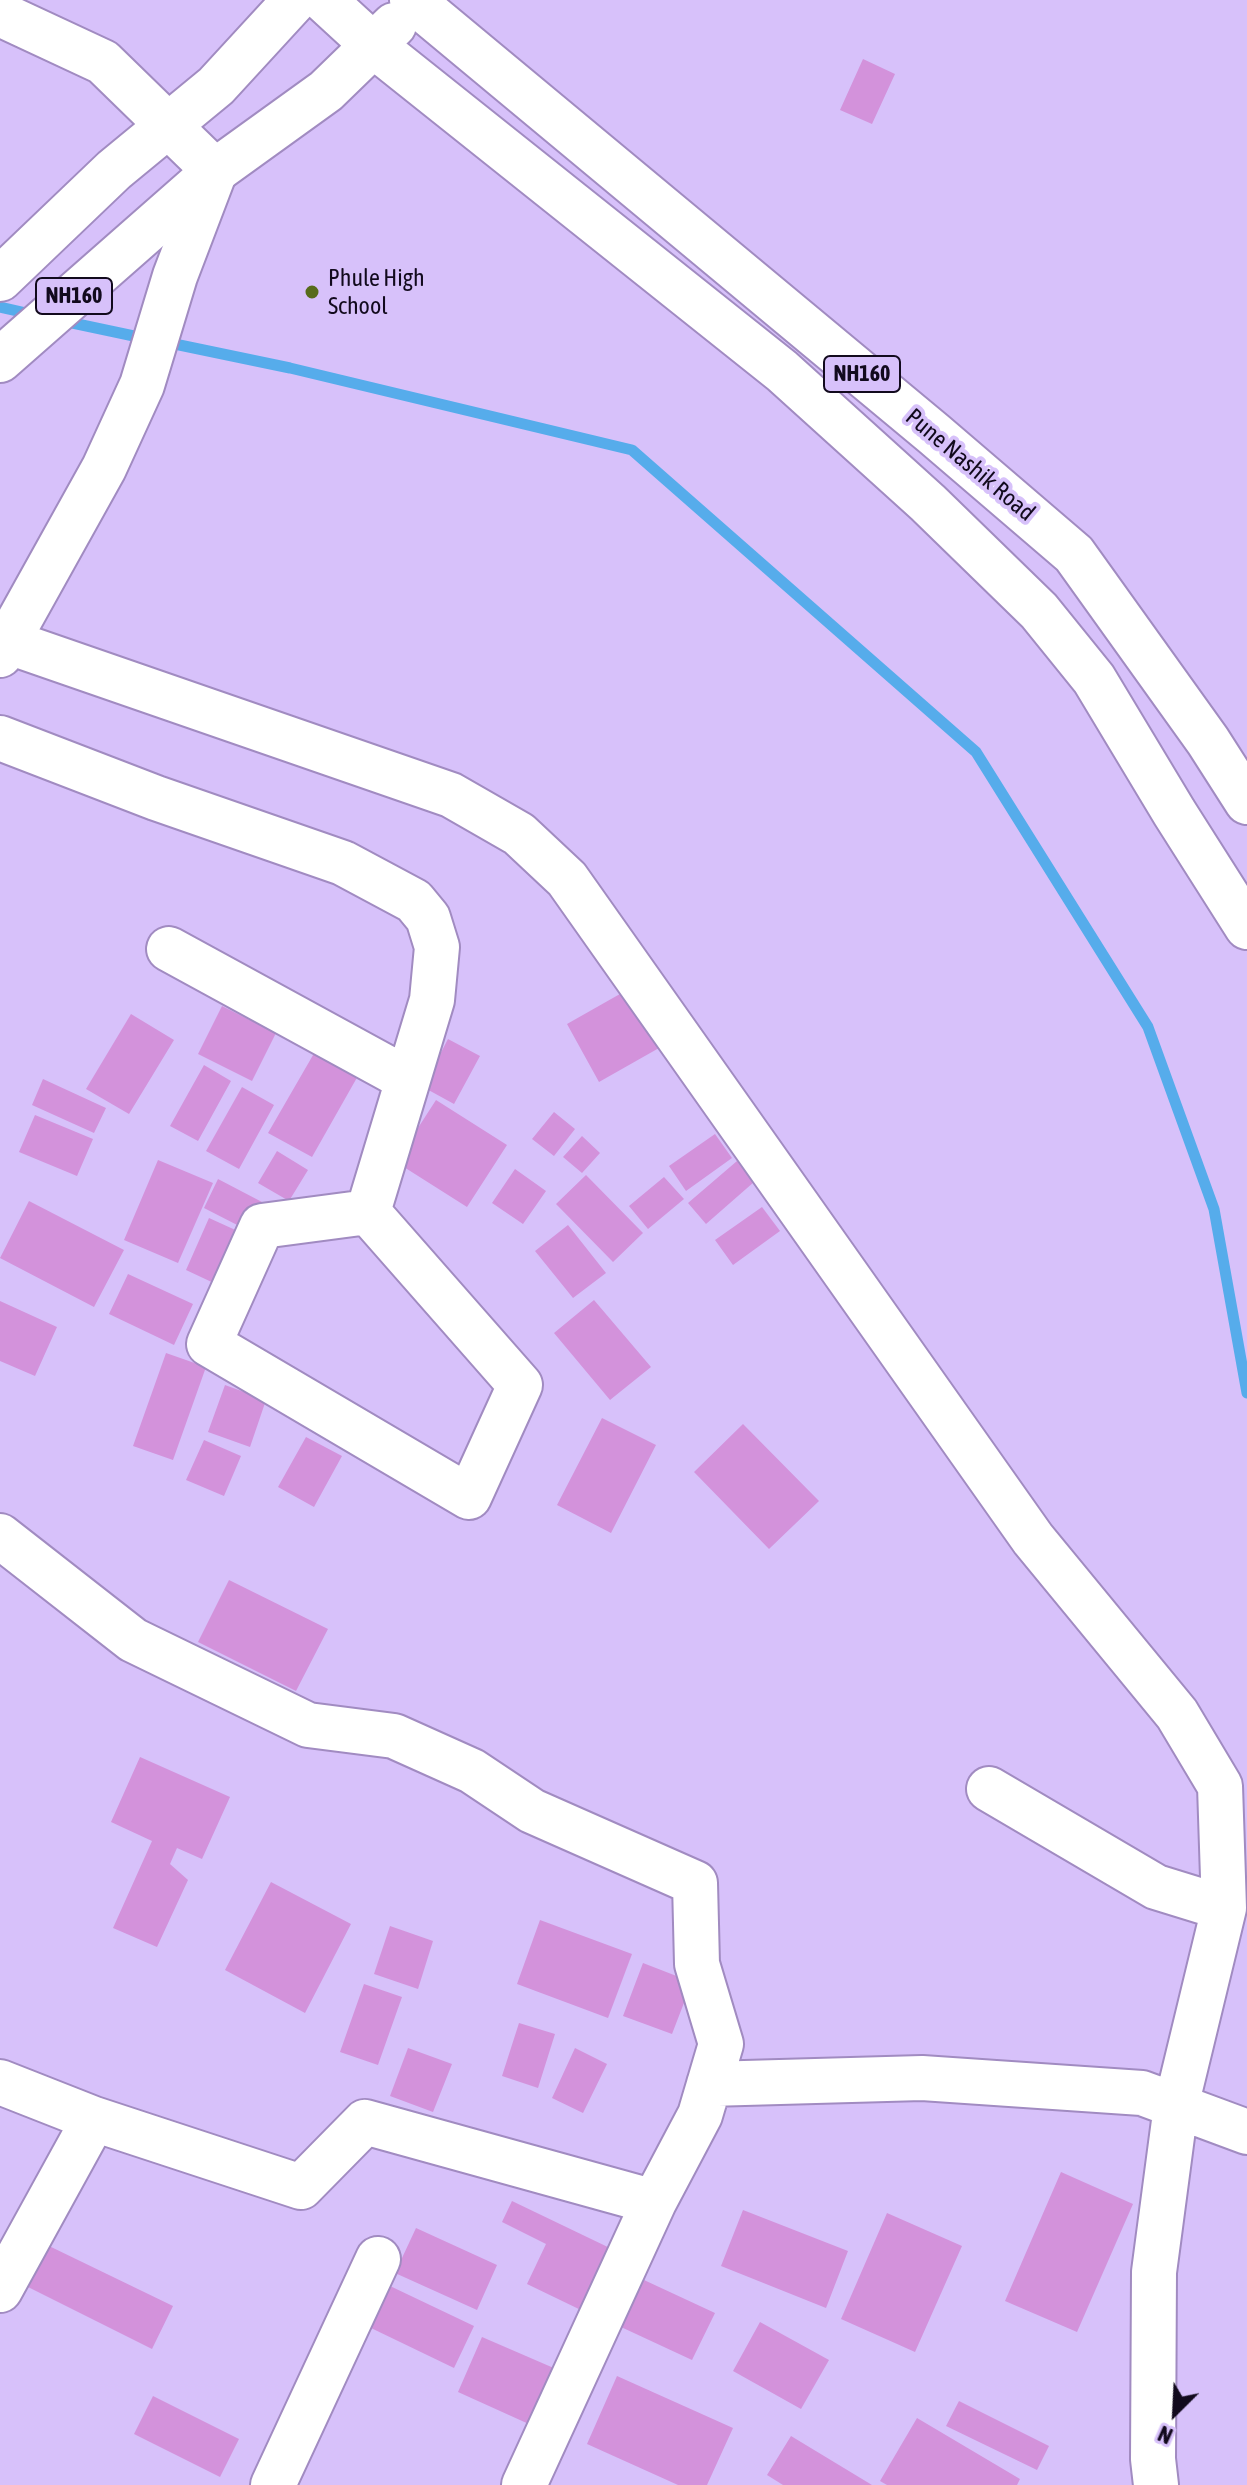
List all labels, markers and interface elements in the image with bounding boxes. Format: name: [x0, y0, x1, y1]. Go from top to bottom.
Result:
place label: Phule High School: [328, 264, 425, 320]
road number: NH160: [36, 278, 112, 314]
marker: Phule High School: [303, 283, 321, 301]
road number: NH160: [824, 356, 900, 392]
street label: Pune Nashik Road: [900, 403, 1040, 527]
north arrow: [1135, 2373, 1215, 2453]
text: N: [1154, 2420, 1176, 2449]

